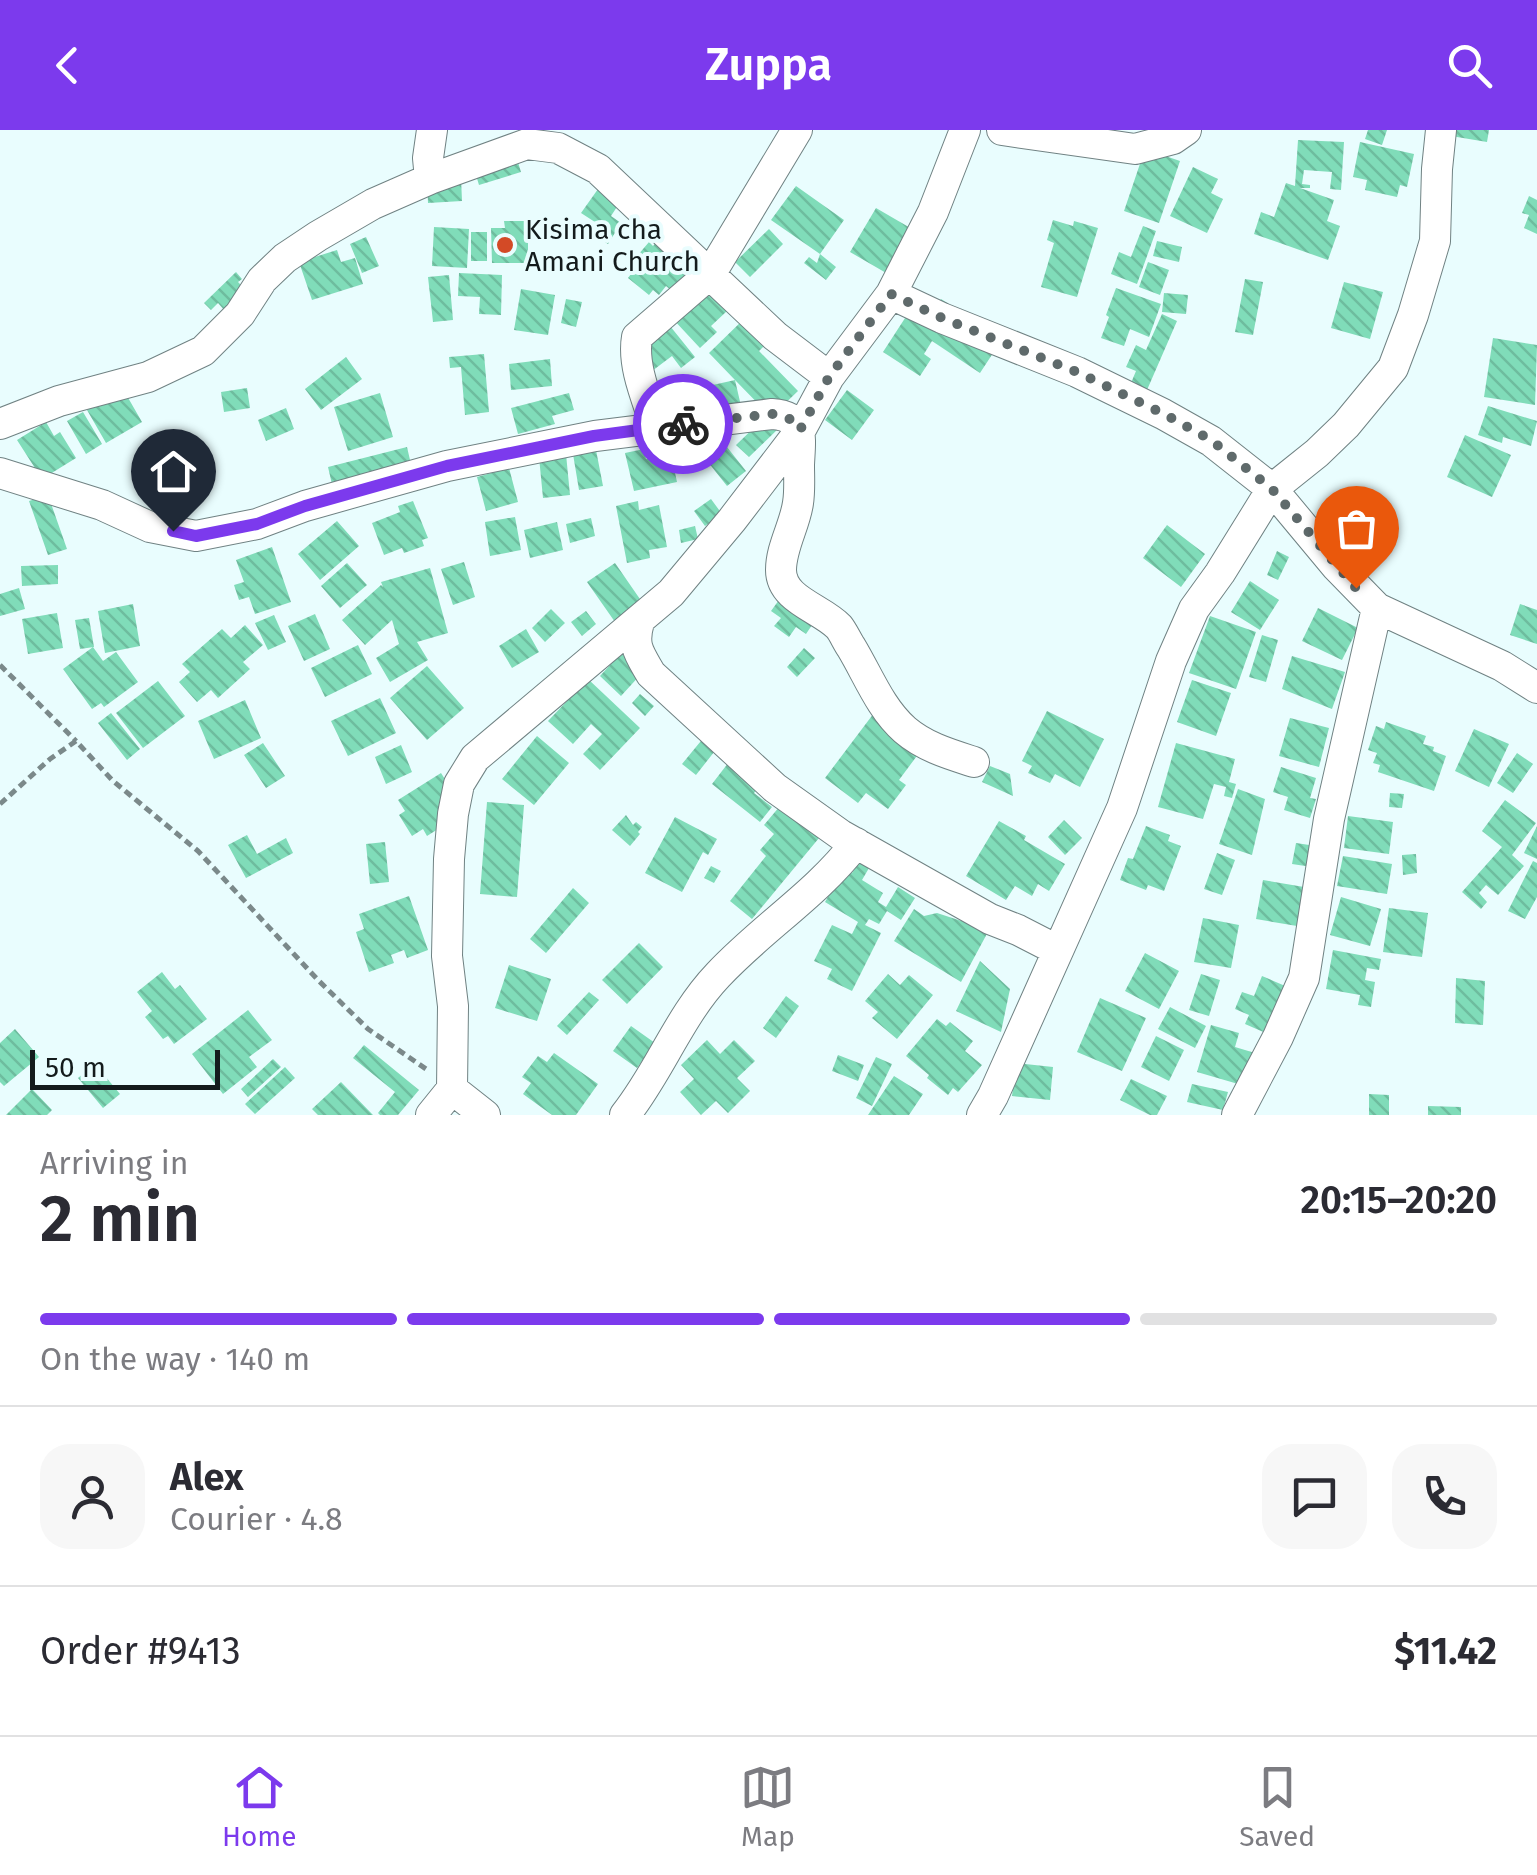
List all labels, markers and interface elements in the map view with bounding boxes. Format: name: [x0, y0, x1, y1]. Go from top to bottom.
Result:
icon: back: [40, 38, 95, 93]
text: Zuppa: [705, 38, 832, 92]
icon: search: [1442, 38, 1497, 93]
place label: Kisima cha Amani Church: [525, 213, 700, 278]
marker: Kisima cha Amani Church: [494, 234, 516, 256]
courier: [633, 374, 733, 474]
icon: bike: [656, 397, 711, 452]
pin: [131, 429, 216, 532]
icon: home: [146, 444, 201, 499]
pin: [1314, 486, 1399, 589]
icon: bag: [1329, 501, 1384, 556]
scale bar: [30, 1045, 220, 1090]
text: 50 m: [45, 1051, 106, 1084]
text: Arriving in: [40, 1144, 188, 1182]
text: 20:15–20:20: [1301, 1177, 1497, 1223]
text: 2 min: [40, 1180, 200, 1258]
text: On the way · 140 m: [40, 1340, 310, 1378]
button: person: [40, 1444, 145, 1549]
button: chat: [1262, 1444, 1367, 1549]
button: phone: [1392, 1444, 1497, 1549]
text: Alex: [170, 1454, 243, 1500]
text: Courier · 4.8: [170, 1500, 343, 1538]
text: Order #9413: [40, 1628, 241, 1674]
text: $11.42: [1394, 1628, 1497, 1674]
tab: Home: [222, 1760, 297, 1853]
tab: Map: [740, 1760, 795, 1853]
tab: Saved: [1239, 1760, 1315, 1853]

